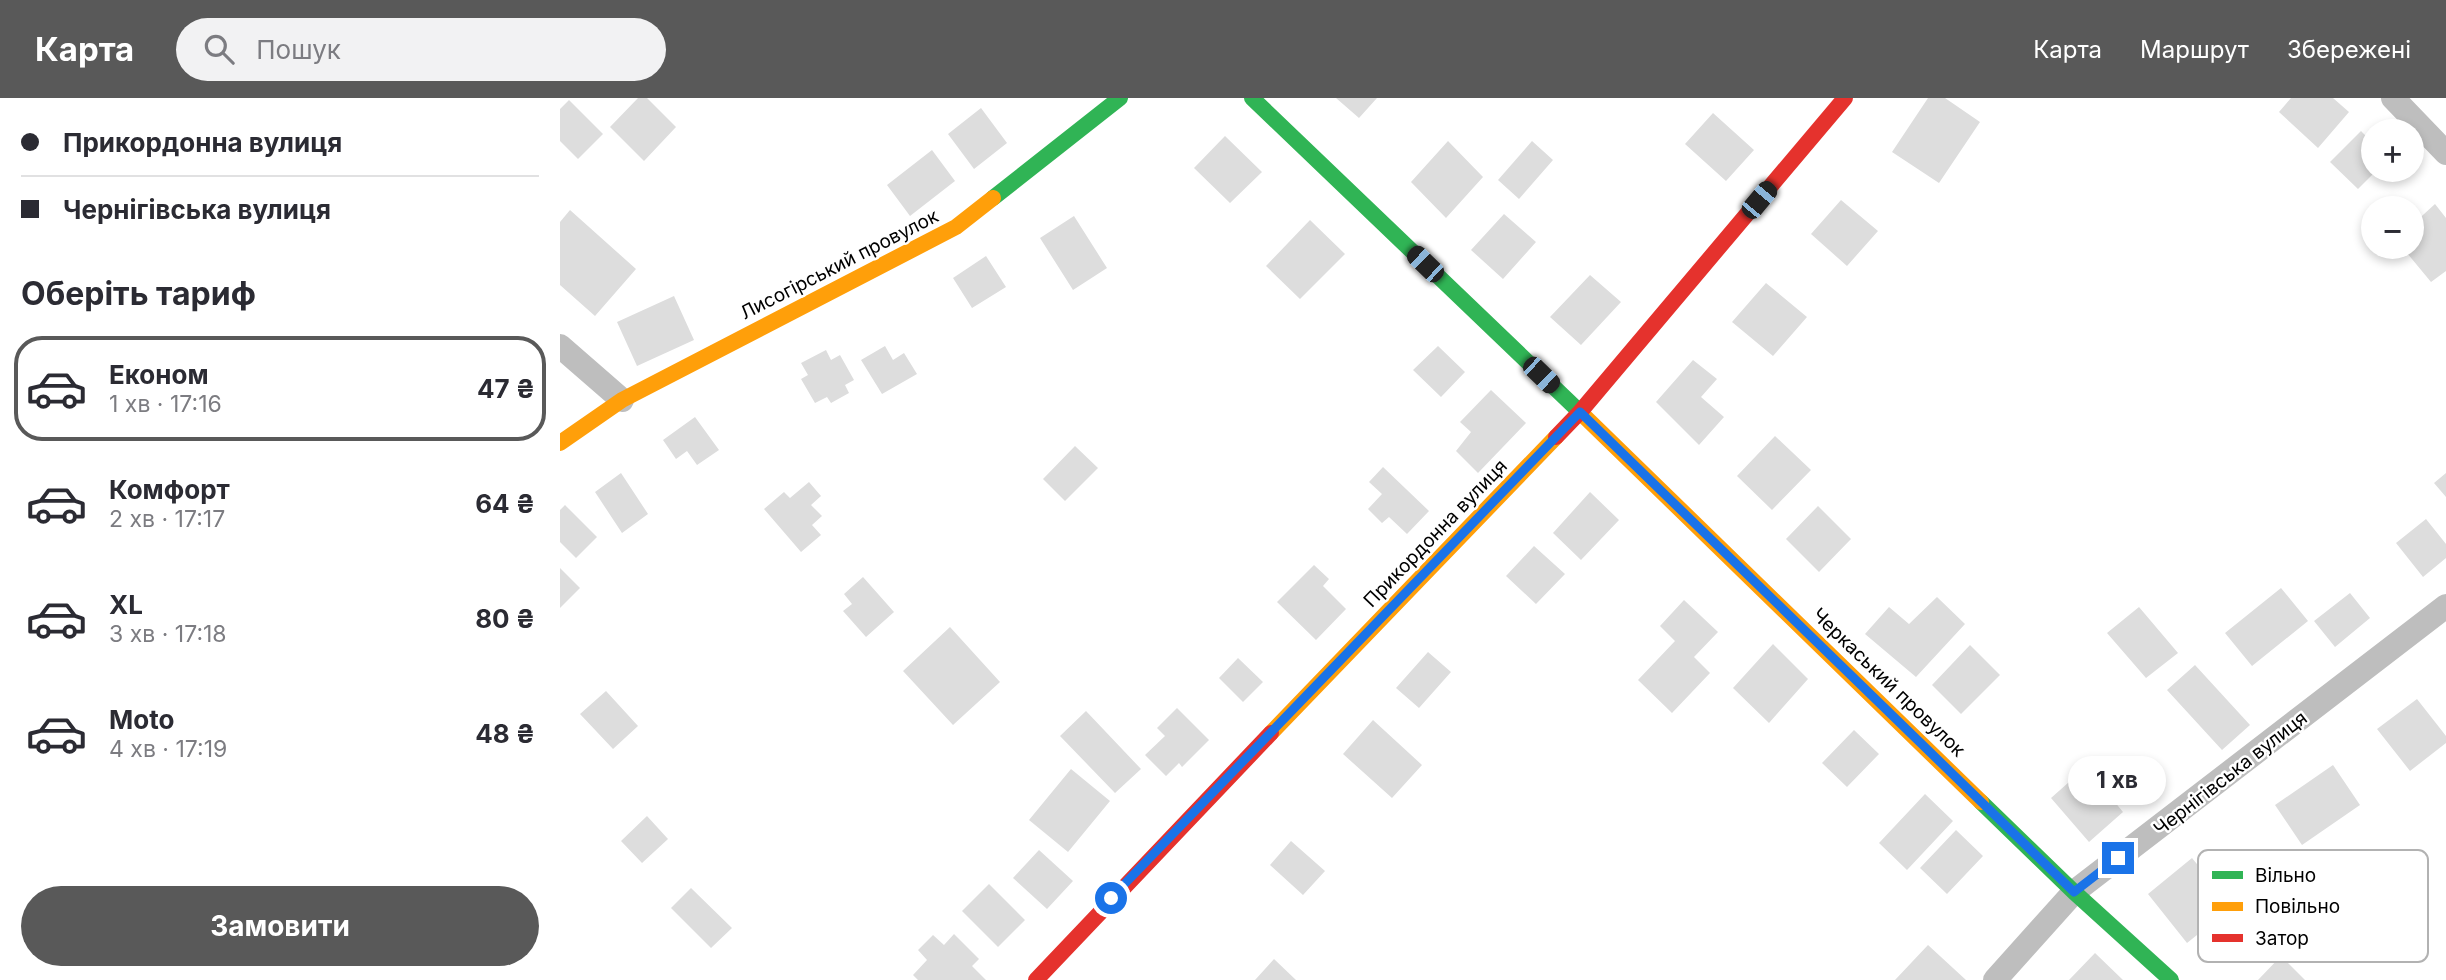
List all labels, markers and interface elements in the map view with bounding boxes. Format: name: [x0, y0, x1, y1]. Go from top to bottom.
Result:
search box: [176, 18, 666, 81]
text: Карта: [35, 29, 134, 69]
icon: search: [200, 30, 238, 68]
text: Пошук: [256, 34, 341, 65]
text: Карта: [2033, 35, 2102, 64]
text: Маршрут: [2140, 35, 2249, 64]
text: Збережені: [2287, 35, 2411, 64]
map controls: [2361, 119, 2424, 259]
button: +: [2361, 119, 2424, 182]
text: Прикордонна вулиця: [63, 127, 342, 158]
car: [1738, 177, 1781, 223]
text: Чернігівська вулиця: [63, 194, 331, 225]
button: −: [2361, 196, 2424, 259]
street label: Лисогірський провулок: [736, 204, 943, 325]
car: [1403, 242, 1448, 286]
text: Оберіть тариф: [21, 274, 256, 313]
car: [1519, 353, 1564, 397]
icon: car: [25, 357, 88, 420]
text: Економ: [109, 359, 209, 390]
text: 47 ₴: [477, 373, 535, 404]
text: 1 хв · 17:16: [109, 390, 222, 418]
street label: Прикордонна вулиця: [1359, 455, 1512, 612]
icon: car: [25, 472, 88, 535]
text: Комфорт: [109, 474, 230, 505]
text: 64 ₴: [475, 488, 535, 519]
text: 2 хв · 17:17: [109, 505, 225, 533]
icon: car: [25, 587, 88, 650]
text: XL: [109, 589, 143, 620]
text: 80 ₴: [475, 603, 535, 634]
street label: Черкаський провулок: [1807, 603, 1970, 762]
text: 3 хв · 17:18: [109, 620, 227, 648]
icon: car: [25, 702, 88, 765]
text: Moto: [109, 704, 174, 735]
street label: Чернігівська вулиця: [2149, 706, 2312, 840]
text: 48 ₴: [475, 718, 535, 749]
text: 4 хв · 17:19: [109, 735, 227, 763]
callout: 1 хв: [2069, 756, 2167, 806]
text: 1 хв: [2096, 766, 2138, 794]
route end: [2102, 842, 2134, 874]
legend: [2198, 850, 2428, 962]
text: Вільно: [2255, 864, 2316, 887]
route start: [1095, 882, 1127, 914]
button: Замовити: [21, 886, 539, 966]
text: Повільно: [2255, 895, 2340, 918]
text: Затор: [2255, 927, 2309, 950]

